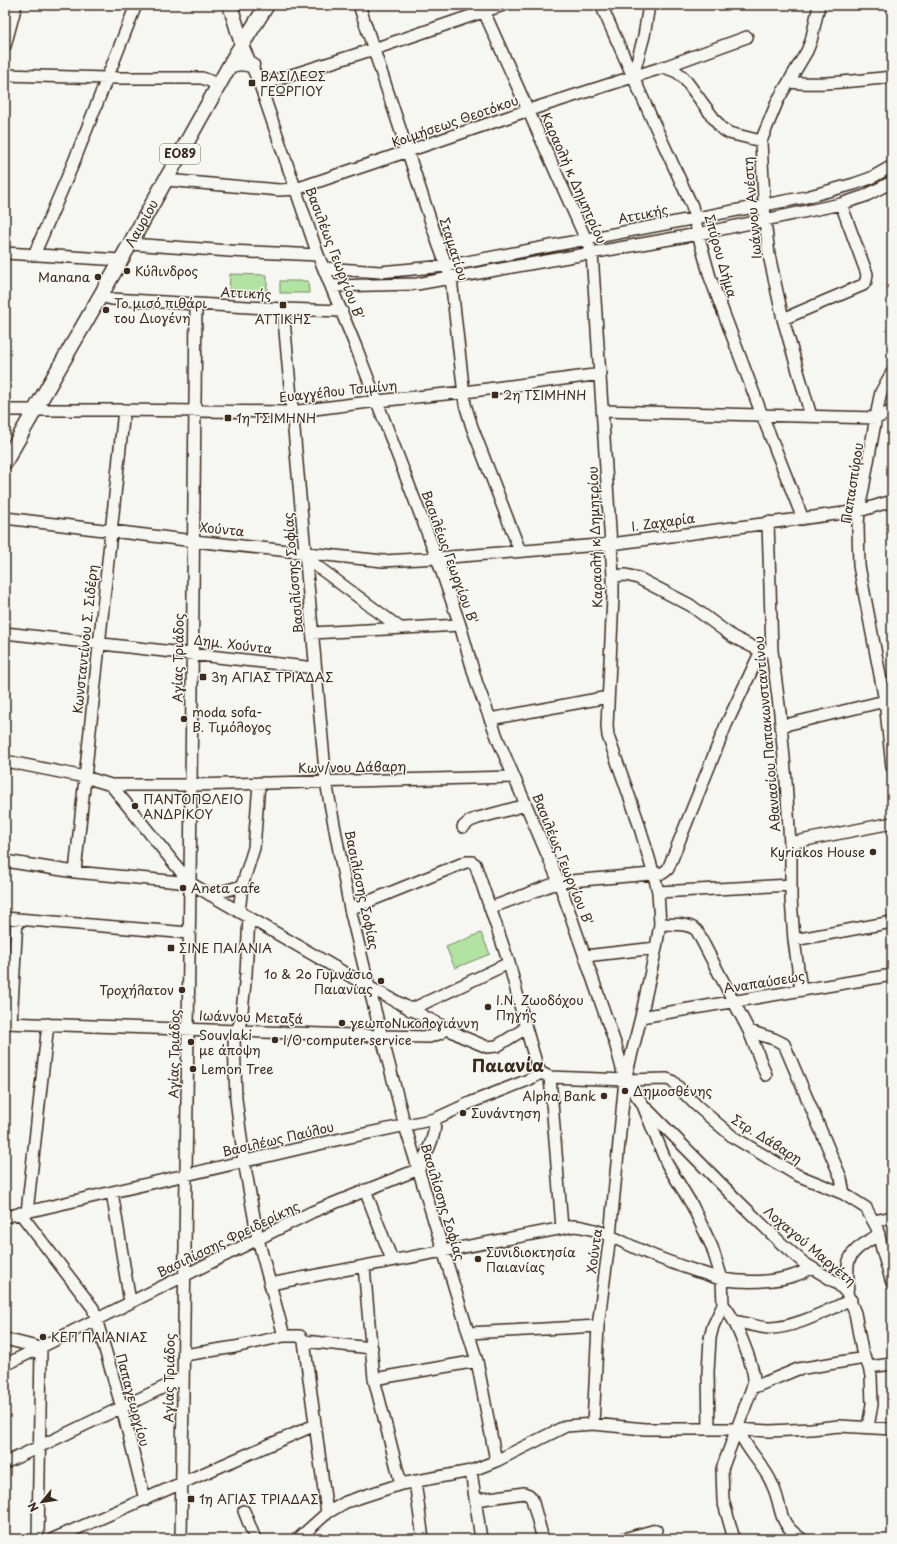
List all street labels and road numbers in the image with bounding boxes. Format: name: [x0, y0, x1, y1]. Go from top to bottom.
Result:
street label: Κοιμήσεως Θεοτόκου: [389, 90, 521, 151]
street label: Καραολή κ Δημητρίου: [537, 109, 612, 246]
road number: ΕΟ89: [160, 144, 200, 164]
street label: Ιωάννου Ανέστη: [738, 156, 765, 260]
street label: Βασιλέως Γεωργίου Β': [301, 184, 370, 322]
street label: Λαυρίου: [120, 196, 162, 250]
street label: Αττικής: [616, 199, 670, 228]
street label: Σπύρου Δήμα: [701, 212, 743, 300]
street label: Σταματίου: [435, 215, 474, 283]
street label: Αττικής: [220, 282, 272, 303]
street label: Ευαγγέλου Τσιμίνη: [278, 375, 398, 406]
street label: Παπασπύρου: [836, 441, 867, 525]
street label: Καραολή κ Δημητρίου: [583, 466, 606, 608]
street label: Βασιλέως Γεωργίου Β': [417, 487, 483, 626]
street label: Ι. Ζαχαρία: [630, 508, 696, 535]
street label: Βασιλίσσης Σοφίας: [278, 511, 307, 634]
street label: Χούντα: [199, 517, 246, 540]
street label: Κωνσταντίνου Σ. Σιδέρη: [67, 564, 102, 714]
street label: Αγίας Τριάδος: [167, 613, 188, 703]
street label: Δημ. Χούντα: [193, 629, 274, 658]
street label: Αθανασίου Παπακωνσταντίνου: [748, 635, 785, 833]
street label: Κων/νου Δάβαρη: [298, 756, 406, 777]
street label: Βασιλέως Γεωργίου Β': [528, 790, 599, 928]
street label: Βασιλίσσης Σοφίας: [341, 828, 384, 952]
street label: Αναπαύσεως: [722, 966, 806, 997]
street label: Ιωάννου Μεταξά: [199, 1005, 304, 1028]
street label: Αγίας Τριάδος: [163, 1009, 184, 1099]
street label: Στρ. Δάβαρη: [728, 1109, 806, 1168]
street label: Βασιλέως Παύλου: [220, 1116, 336, 1161]
street label: Βασιλίσσης Σοφίας: [417, 1141, 470, 1263]
street label: Βασιλίσσης Φρειδερίκης: [153, 1196, 302, 1281]
street label: Λοχαγού Μαργέτη: [760, 1201, 861, 1290]
street label: Χούντα: [581, 1227, 606, 1274]
street label: Αγίας Τριάδος: [158, 1333, 179, 1423]
street label: Παπαγεωργίου: [112, 1351, 155, 1448]

